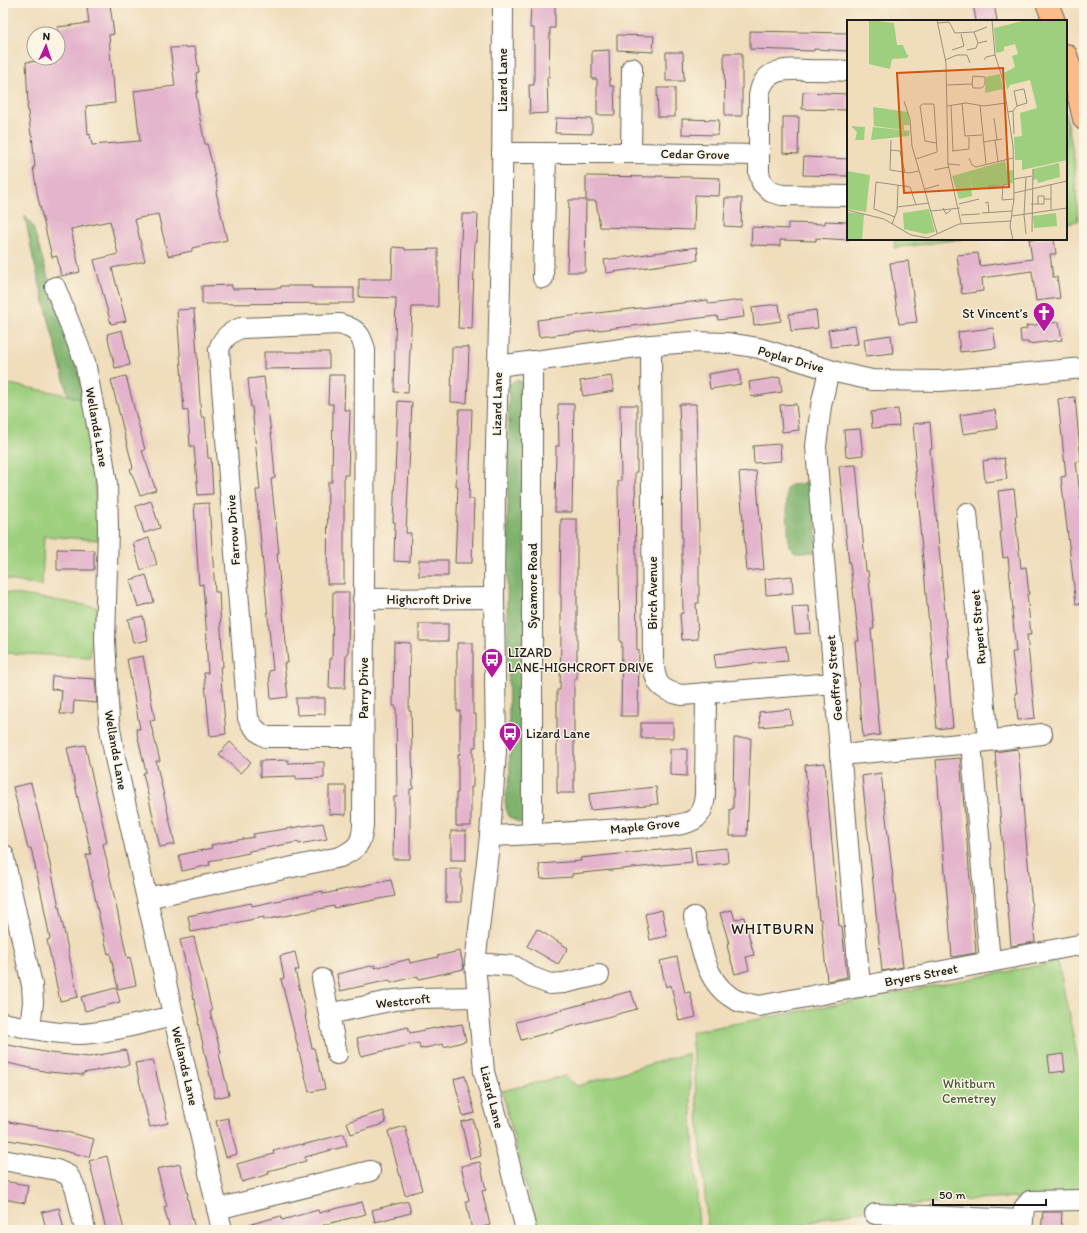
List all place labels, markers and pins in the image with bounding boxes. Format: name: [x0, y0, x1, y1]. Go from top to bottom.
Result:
church icon: St Vincent’s: [1031, 300, 1057, 333]
place label: St Vincent’s: [962, 306, 1028, 321]
place label: LIZARD LANE-HIGHCROFT DRIVE: [508, 645, 653, 675]
bus stop icon: LIZARD LANE-HIGHCROFT DRIVE: [479, 646, 505, 679]
bus stop icon: Lizard Lane: [497, 720, 523, 753]
place label: Lizard Lane: [526, 726, 590, 741]

